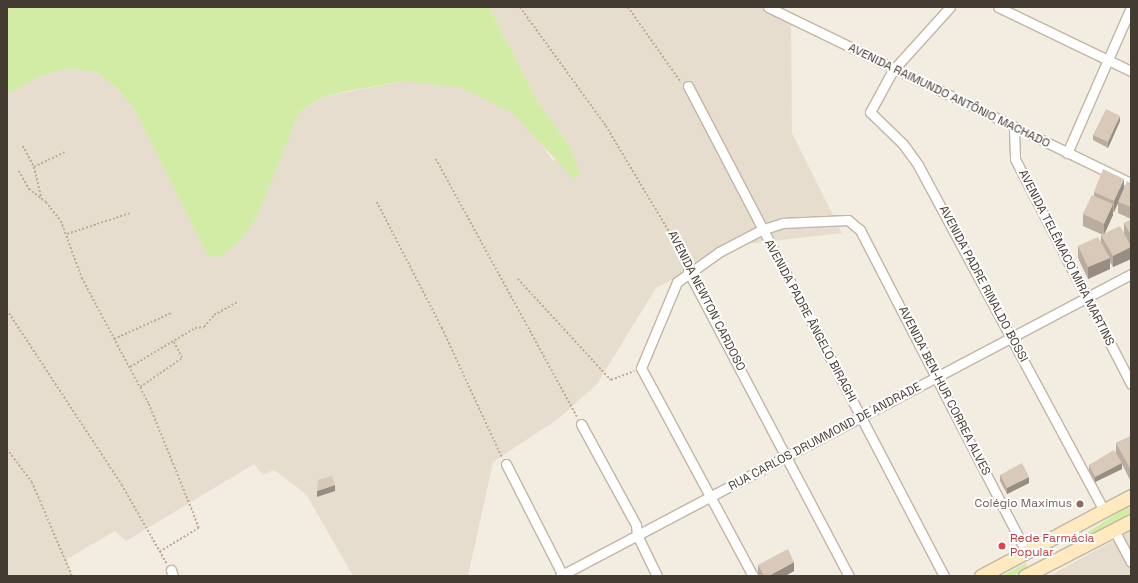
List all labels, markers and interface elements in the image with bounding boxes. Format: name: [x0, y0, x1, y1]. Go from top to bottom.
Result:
street label: AVENIDA RAIMUNDO ANTÔNIO MACHADO: [846, 41, 1052, 151]
street label: AVENIDA TELÊMACO MIRA MARTINS: [1015, 167, 1117, 349]
street label: AVENIDA PADRE RINALDO BOSSI: [936, 203, 1030, 365]
street label: AVENIDA NEWTON CARDOSO: [664, 228, 748, 374]
street label: AVENIDA PADRE ÂNGELO BIRAGHI: [761, 237, 859, 405]
street label: AVENIDA BEN-HUR CORREA ALVES: [895, 304, 993, 478]
street label: RUA CARLOS DRUMMOND DE ANDRADE: [726, 380, 924, 494]
place label: Colégio Maximus: [974, 497, 1072, 511]
marker: Colégio Maximus: [1075, 499, 1085, 509]
place label: Rede Farmácia Popular: [1010, 532, 1094, 560]
marker: Rede Farmácia Popular: [997, 541, 1007, 551]

